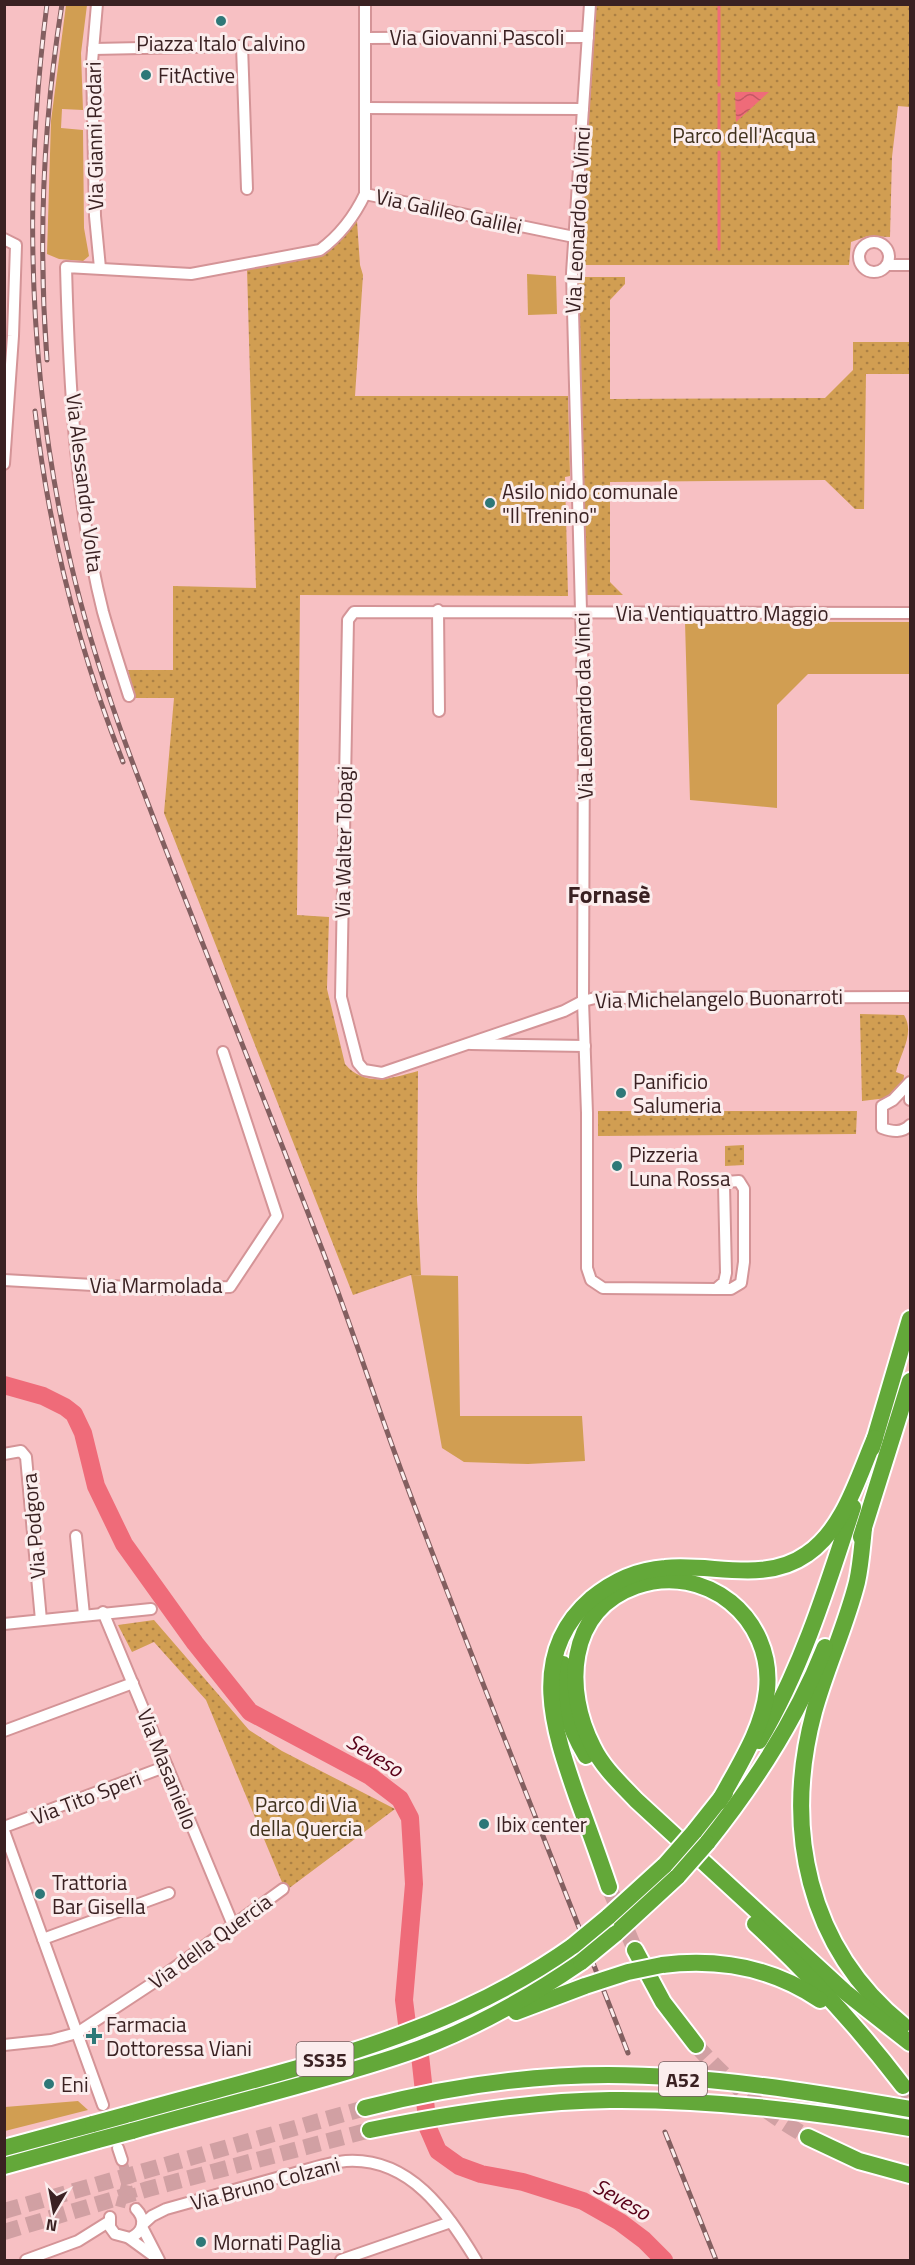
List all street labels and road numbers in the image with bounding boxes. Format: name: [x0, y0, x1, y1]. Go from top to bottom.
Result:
street label: Via Giovanni Pascoli: [390, 21, 564, 53]
street label: Via Gianni Rodari: [77, 61, 111, 211]
street label: Via Leonardo da Vinci: [556, 126, 598, 314]
street label: Via Galileo Galilei: [373, 180, 525, 242]
street label: Via Alessandro Volta: [58, 391, 112, 575]
street label: Via Ventiquattro Maggio: [616, 597, 828, 629]
street label: Via Leonardo da Vinci: [565, 612, 601, 800]
street label: Via Walter Tobagi: [326, 765, 360, 919]
street label: Via Michelangelo Buonarroti: [595, 980, 843, 1016]
street label: Via Marmolada: [89, 1269, 223, 1301]
street label: Via Podgora: [12, 1471, 54, 1580]
street label: Via Masaniello: [129, 1704, 207, 1834]
street label: Via Tito Speri: [26, 1761, 146, 1833]
street label: Via della Quercia: [142, 1885, 279, 1997]
road number: SS35: [296, 2042, 354, 2076]
road number: A52: [659, 2062, 707, 2096]
street label: Via Bruno Colzani: [187, 2148, 343, 2218]

